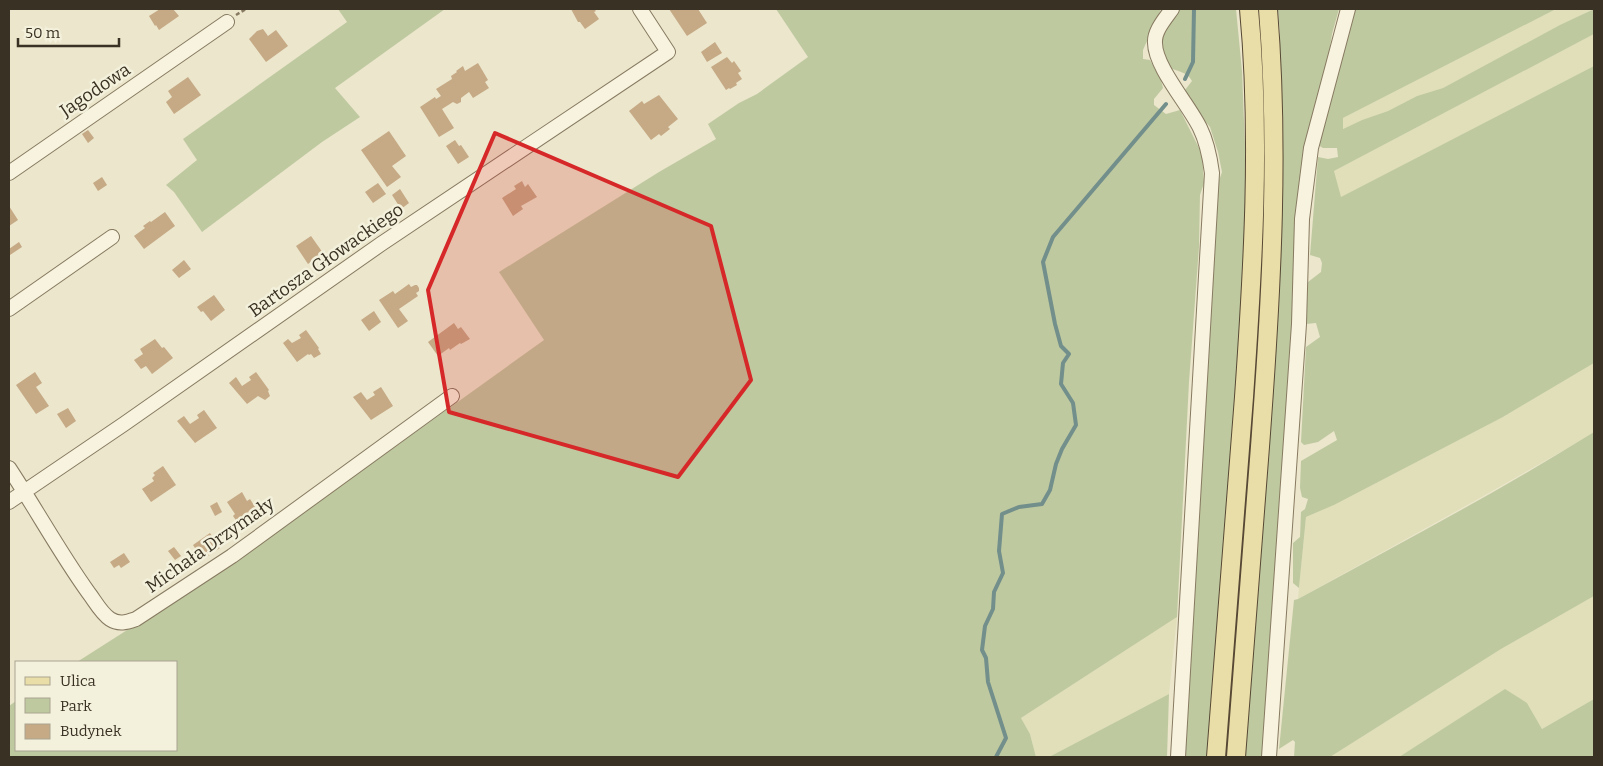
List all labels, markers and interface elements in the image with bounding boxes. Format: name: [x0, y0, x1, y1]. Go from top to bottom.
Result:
scale bar: [18, 15, 119, 47]
text: 50 m: [25, 24, 61, 42]
street label: Jagodowa: [55, 58, 135, 122]
street label: Bartosza Głowackiego: [244, 198, 408, 322]
street label: Michała Drzymały: [141, 492, 279, 598]
legend: [15, 661, 178, 751]
text: Ulica: [60, 672, 96, 690]
text: Park: [60, 697, 92, 715]
text: Budynek: [60, 722, 122, 740]

